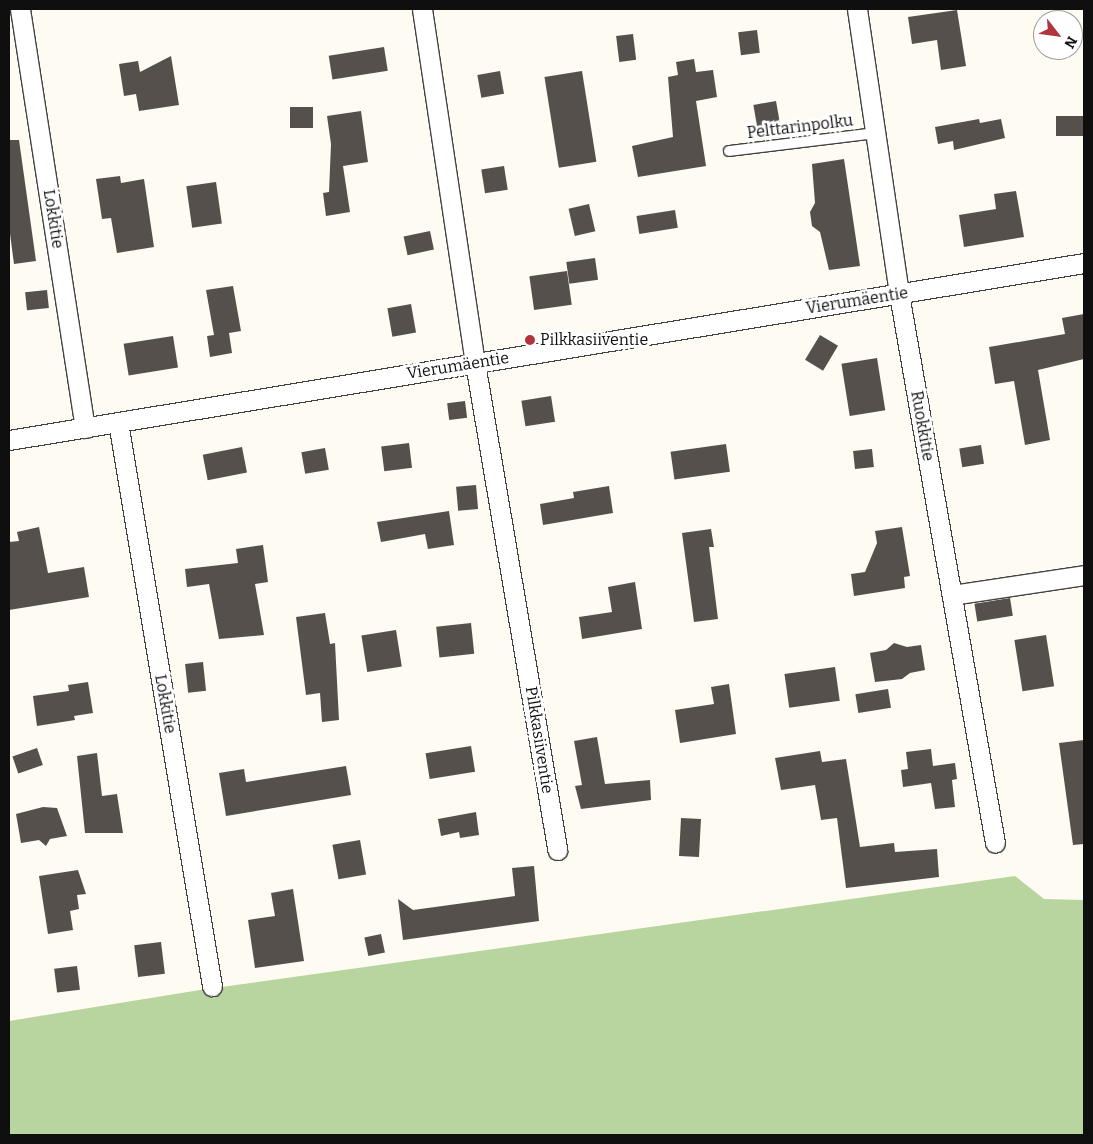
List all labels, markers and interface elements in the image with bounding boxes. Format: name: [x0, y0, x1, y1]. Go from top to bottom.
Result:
north arrow: [1033, 10, 1083, 60]
text: N: [1060, 33, 1081, 51]
street label: Pelttarinpolku: [746, 111, 854, 143]
street label: Lokkitie: [39, 188, 67, 250]
street label: Vierumäentie: [805, 283, 909, 319]
place label: Pilkkasiiventie: [540, 330, 648, 350]
marker: Pilkkasiiventie: [524, 334, 536, 346]
street label: Vierumäentie: [406, 348, 510, 384]
street label: Ruokkitie: [906, 389, 938, 463]
street label: Lokkitie: [150, 673, 180, 735]
street label: Pilkkasiiventie: [521, 685, 557, 795]

